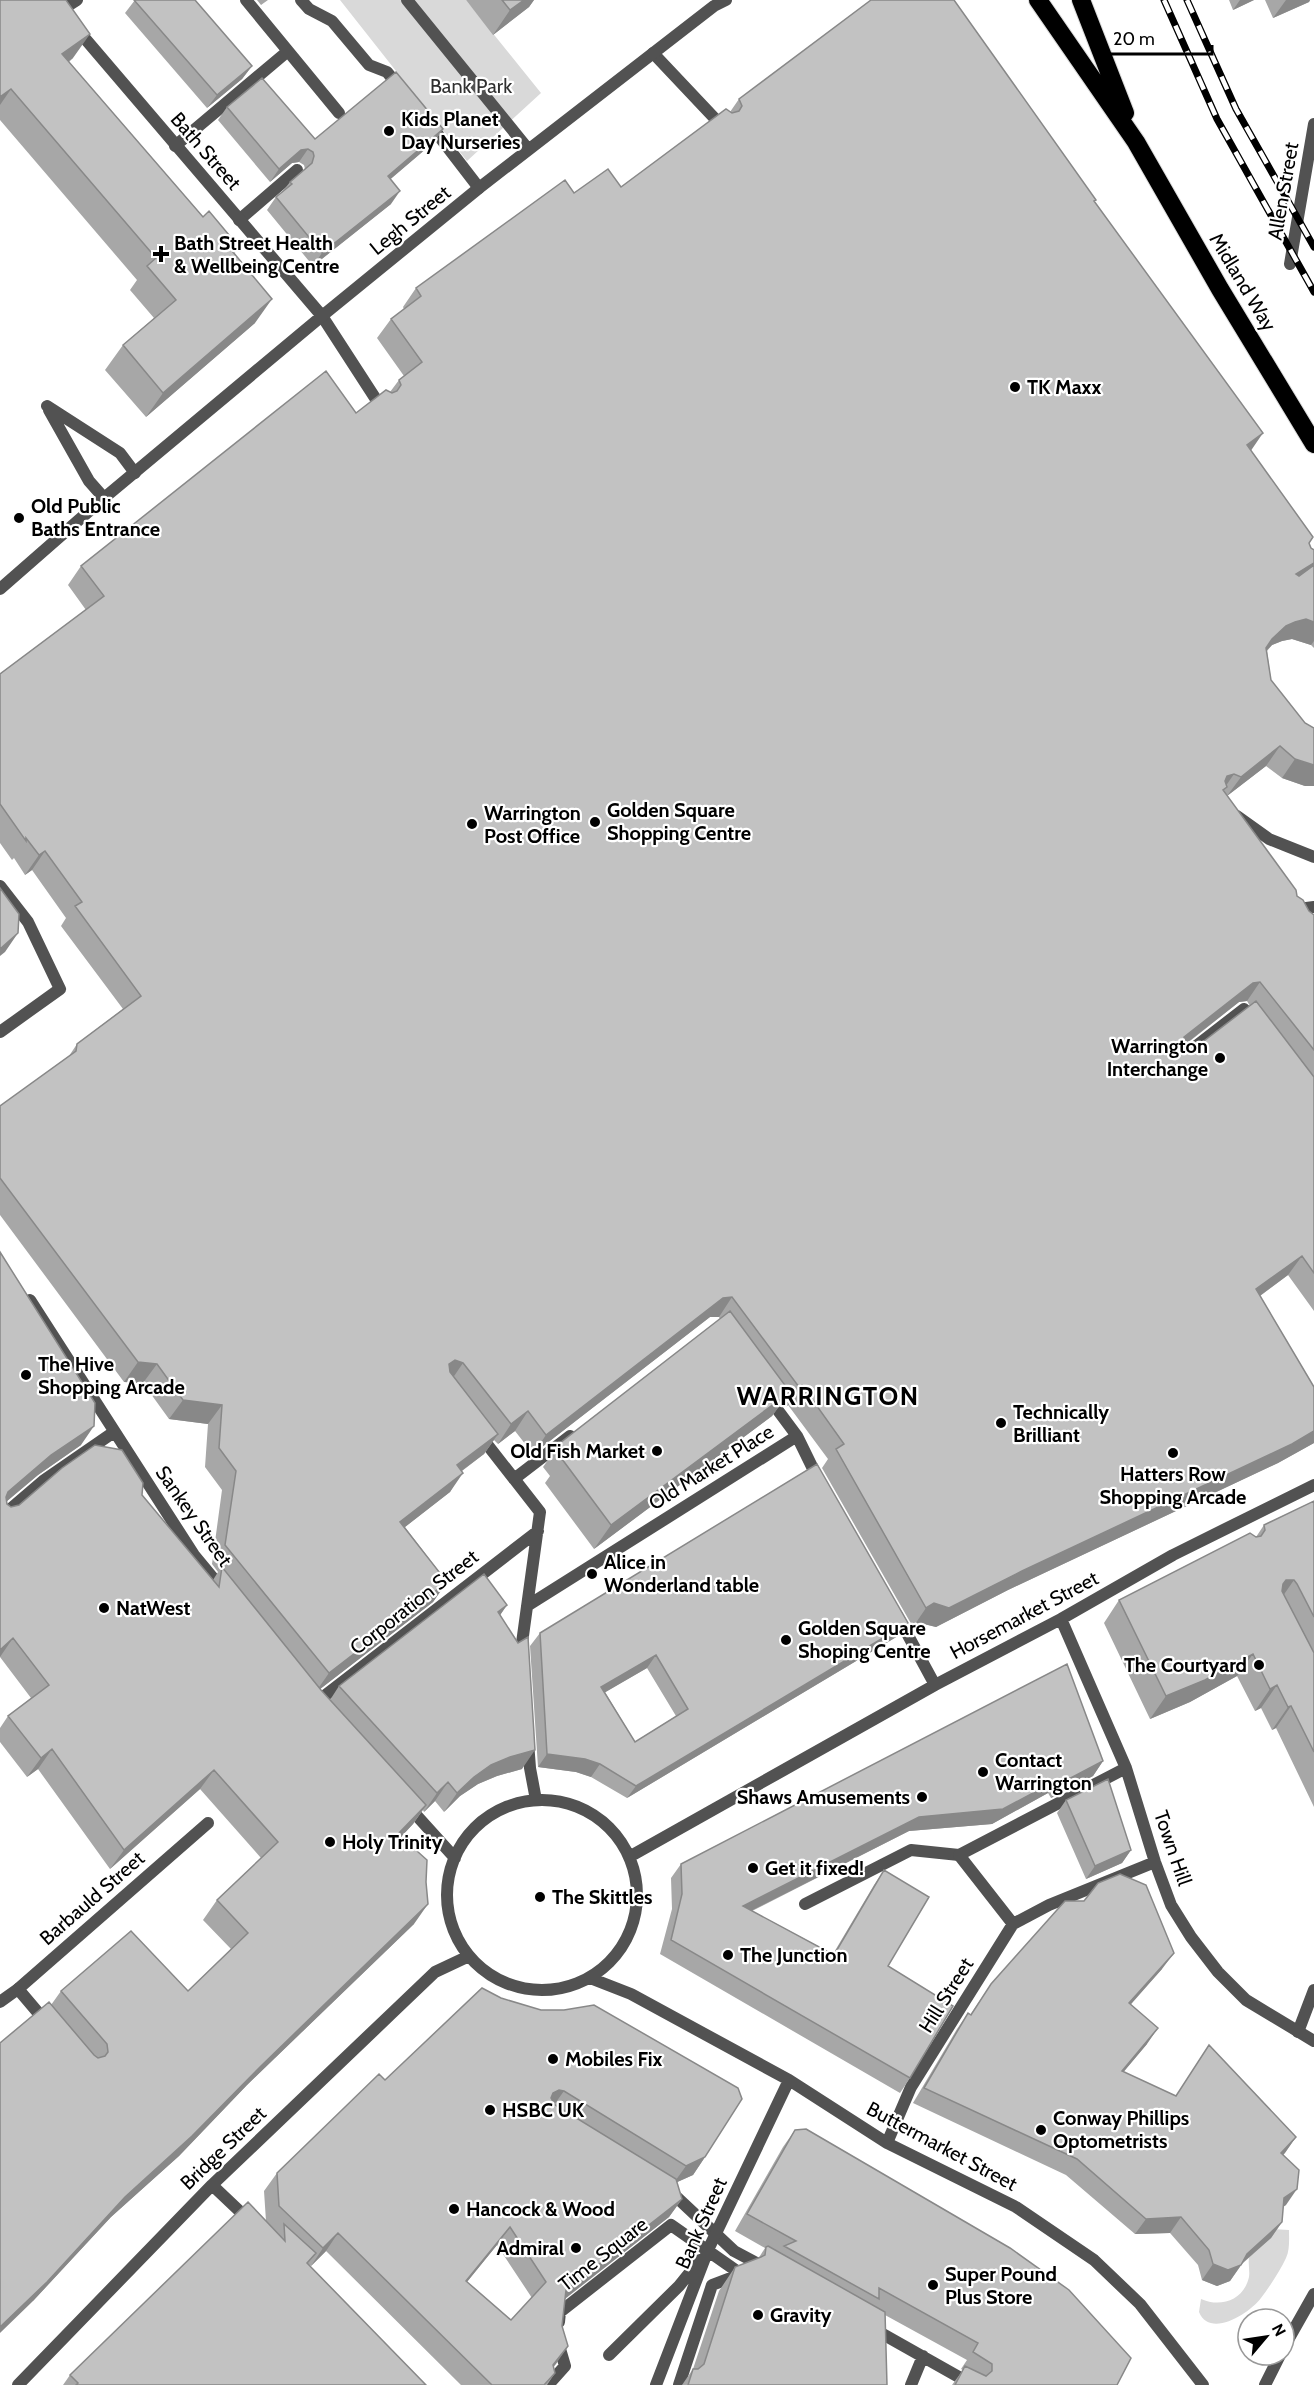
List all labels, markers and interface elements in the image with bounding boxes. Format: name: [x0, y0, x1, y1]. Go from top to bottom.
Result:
scale bar: [1104, 18, 1212, 56]
text: 20 m: [1113, 28, 1155, 50]
park label: Bank Park: [430, 74, 512, 98]
street label: Bath Street: [166, 107, 246, 195]
place label: Kids Planet Day Nurseries: [401, 107, 520, 154]
marker: Kids Planet Day Nurseries: [382, 124, 396, 138]
street label: Allen Street: [1263, 140, 1303, 242]
street label: Legh Street: [365, 180, 455, 260]
street label: Midland Way: [1204, 229, 1282, 335]
place label: Bath Street Health & Wellbeing Centre: [174, 231, 339, 278]
marker: Bath Street Health & Wellbeing Centre: [152, 245, 170, 263]
place label: TK Maxx: [1027, 375, 1101, 399]
marker: TK Maxx: [1008, 380, 1022, 394]
place label: Old Public Baths Entrance: [31, 494, 160, 541]
marker: Old Public Baths Entrance: [12, 511, 26, 525]
place label: Golden Square Shopping Centre: [607, 798, 751, 845]
place label: Warrington Post Office: [484, 801, 581, 848]
marker: Golden Square Shopping Centre: [588, 815, 602, 829]
marker: Warrington Post Office: [465, 817, 479, 831]
place label: Warrington Interchange: [1107, 1034, 1208, 1081]
marker: Warrington Interchange: [1213, 1051, 1227, 1065]
place label: The Hive Shopping Arcade: [38, 1352, 185, 1399]
marker: The Hive Shopping Arcade: [19, 1368, 33, 1382]
district label: WARRINGTON: [736, 1380, 920, 1412]
place label: Technically Brilliant: [1013, 1400, 1109, 1447]
marker: Technically Brilliant: [994, 1416, 1008, 1430]
street label: Old Market Place: [644, 1419, 778, 1515]
place label: Old Fish Market: [510, 1439, 645, 1463]
marker: Old Fish Market: [650, 1444, 664, 1458]
marker: Hatters Row Shopping Arcade: [1166, 1446, 1180, 1460]
street label: Sankey Street: [151, 1461, 238, 1571]
place label: Hatters Row Shopping Arcade: [1100, 1462, 1246, 1509]
street label: Corporation Street: [345, 1544, 483, 1660]
place label: Alice in Wonderland table: [604, 1550, 759, 1597]
street label: Horsemarket Street: [946, 1566, 1103, 1664]
marker: Alice in Wonderland table: [585, 1567, 599, 1581]
place label: NatWest: [116, 1596, 191, 1620]
marker: NatWest: [97, 1601, 111, 1615]
place label: Golden Square Shoping Centre: [798, 1616, 931, 1663]
marker: Golden Square Shoping Centre: [779, 1633, 793, 1647]
place label: The Courtyard: [1124, 1653, 1247, 1677]
marker: The Courtyard: [1252, 1658, 1266, 1672]
place label: Contact Warrington: [995, 1748, 1092, 1795]
marker: Contact Warrington: [976, 1765, 990, 1779]
place label: Shaws Amusements: [737, 1785, 910, 1809]
marker: Shaws Amusements: [915, 1790, 929, 1804]
street label: Town Hill: [1149, 1807, 1197, 1889]
place label: Holy Trinity: [342, 1830, 443, 1854]
marker: Holy Trinity: [323, 1835, 337, 1849]
street label: Barbauld Street: [35, 1846, 149, 1950]
place label: Get it fixed!: [765, 1856, 864, 1880]
marker: Get it fixed!: [746, 1861, 760, 1875]
place label: The Skittles: [552, 1885, 652, 1909]
marker: The Skittles: [533, 1890, 547, 1904]
place label: The Junction: [740, 1943, 848, 1967]
marker: The Junction: [721, 1948, 735, 1962]
street label: Hill Street: [914, 1953, 978, 2037]
place label: Mobiles Fix: [565, 2047, 663, 2071]
marker: Mobiles Fix: [546, 2052, 560, 2066]
street label: Buttermarket Street: [863, 2096, 1022, 2196]
place label: HSBC UK: [502, 2098, 585, 2122]
street label: Bridge Street: [175, 2101, 271, 2195]
marker: HSBC UK: [483, 2103, 497, 2117]
place label: Conway Phillips Optometrists: [1053, 2106, 1189, 2153]
marker: Conway Phillips Optometrists: [1034, 2123, 1048, 2137]
street label: Bank Street: [670, 2173, 732, 2272]
place label: Hancock & Wood: [466, 2197, 615, 2221]
marker: Hancock & Wood: [447, 2202, 461, 2216]
street label: Time Square: [554, 2212, 652, 2296]
place label: Admiral: [496, 2236, 564, 2260]
marker: Admiral: [569, 2241, 583, 2255]
place label: Super Pound Plus Store: [945, 2262, 1057, 2309]
marker: Super Pound Plus Store: [926, 2278, 940, 2292]
place label: Gravity: [770, 2303, 832, 2327]
north arrow: [1236, 2307, 1296, 2367]
marker: Gravity: [751, 2308, 765, 2322]
text: N: [1268, 2320, 1290, 2340]

